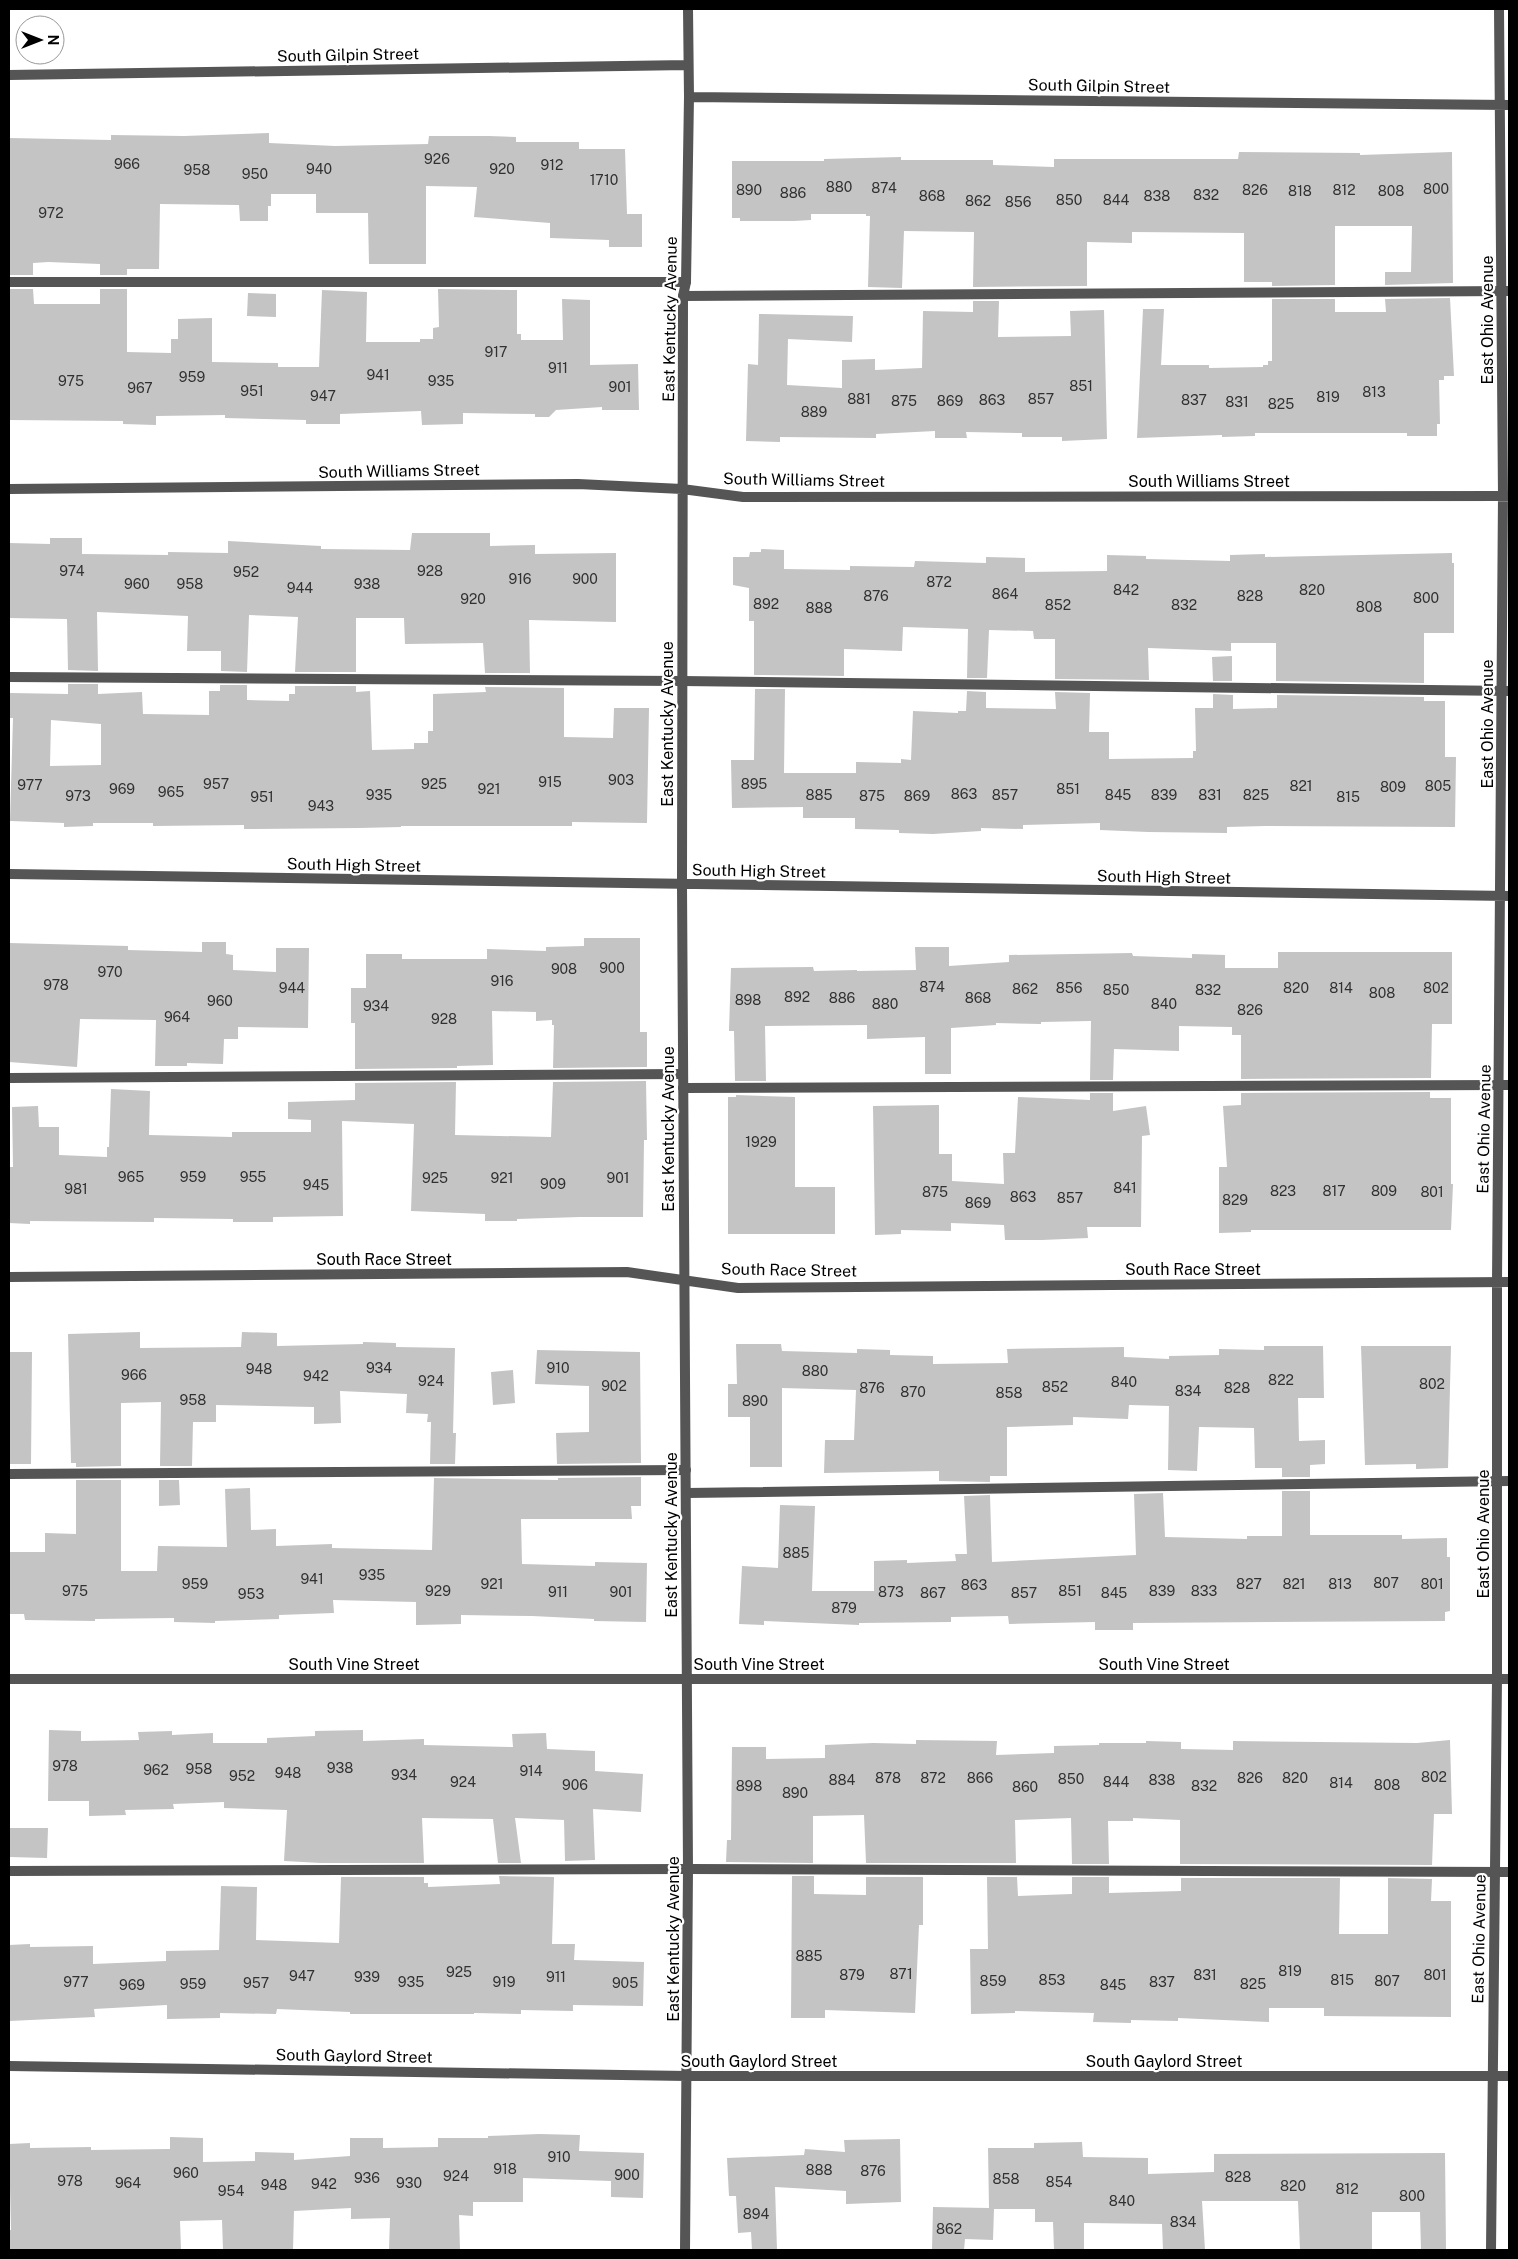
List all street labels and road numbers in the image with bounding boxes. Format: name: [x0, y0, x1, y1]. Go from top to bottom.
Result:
street label: South Gilpin Street: [277, 44, 419, 66]
street label: South Gilpin Street: [1028, 75, 1170, 97]
street label: East Kentucky Avenue: [659, 236, 681, 402]
street label: East Ohio Avenue: [1478, 255, 1497, 385]
street label: South Williams Street: [318, 460, 480, 482]
street label: South Williams Street: [723, 469, 885, 491]
street label: South Williams Street: [1128, 472, 1290, 491]
street label: East Kentucky Avenue: [658, 641, 677, 807]
street label: East Ohio Avenue: [1478, 659, 1497, 789]
street label: South High Street: [287, 854, 421, 876]
street label: South High Street: [692, 860, 826, 882]
street label: South High Street: [1097, 866, 1231, 888]
street label: East Kentucky Avenue: [659, 1046, 678, 1212]
street label: East Ohio Avenue: [1473, 1064, 1495, 1194]
street label: South Race Street: [316, 1250, 452, 1269]
street label: South Race Street: [721, 1259, 857, 1281]
street label: South Race Street: [1125, 1260, 1261, 1279]
street label: East Kentucky Avenue: [662, 1452, 681, 1618]
street label: East Ohio Avenue: [1474, 1469, 1493, 1599]
street label: South Vine Street: [288, 1655, 420, 1674]
street label: South Vine Street: [693, 1655, 825, 1674]
street label: South Vine Street: [1098, 1655, 1230, 1674]
street label: East Kentucky Avenue: [664, 1856, 683, 2022]
street label: East Ohio Avenue: [1468, 1874, 1490, 2004]
street label: South Gaylord Street: [275, 2045, 433, 2067]
street label: South Gaylord Street: [680, 2052, 838, 2071]
street label: South Gaylord Street: [1085, 2052, 1243, 2071]

